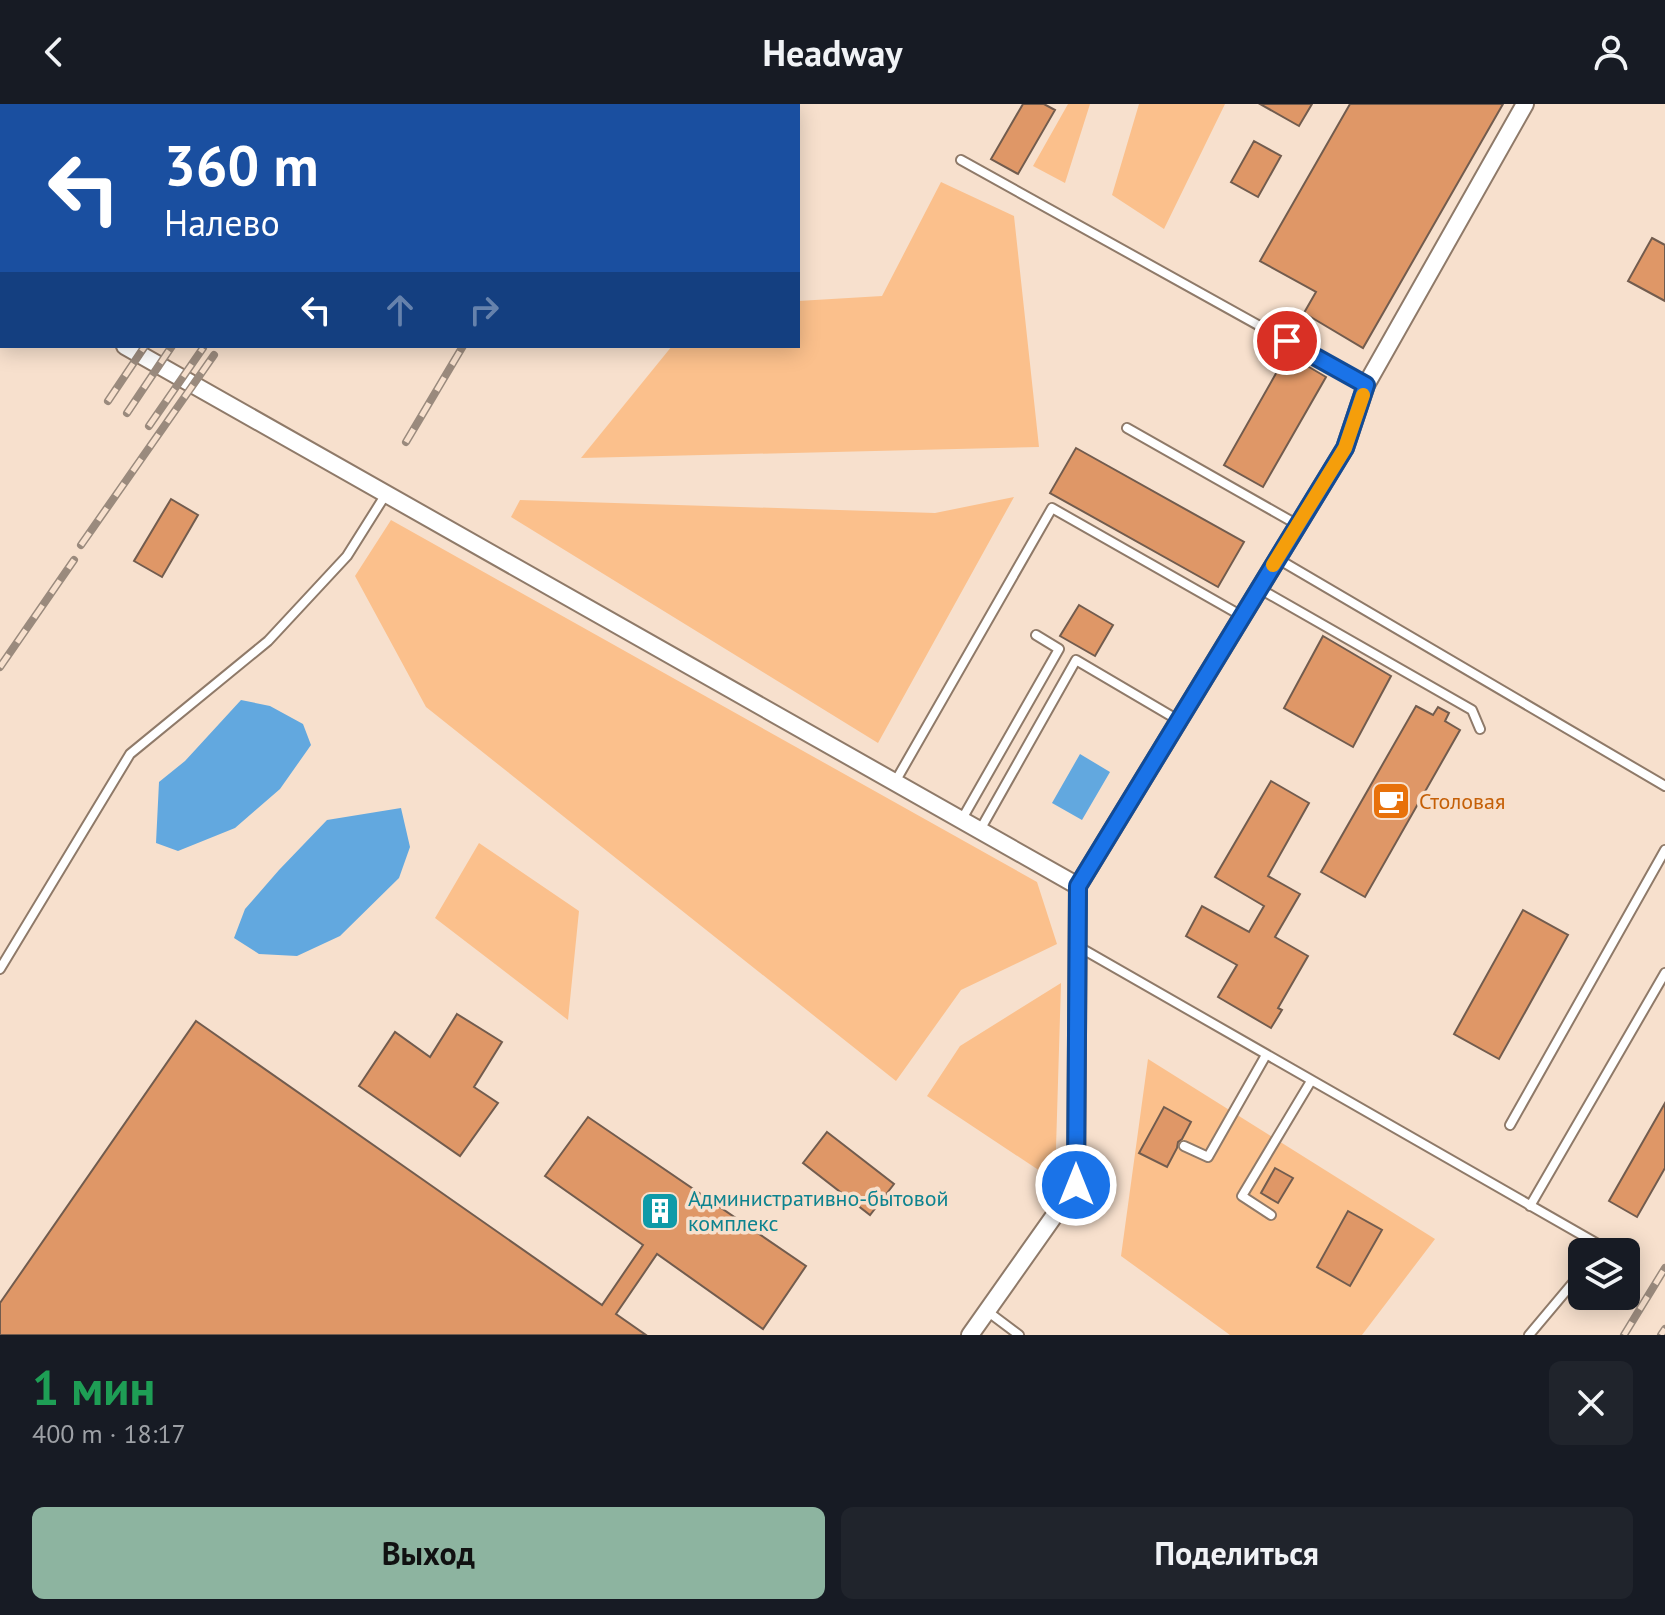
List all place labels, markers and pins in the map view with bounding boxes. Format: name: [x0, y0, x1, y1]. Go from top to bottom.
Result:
pin: [1253, 307, 1321, 375]
cafe icon: Столовая: [1370, 780, 1412, 822]
place label: Столовая: [1419, 787, 1505, 815]
place label: Административно-бытовой комплекс: [688, 1184, 949, 1237]
building icon: Административно-бытовой комплекс: [639, 1190, 681, 1232]

